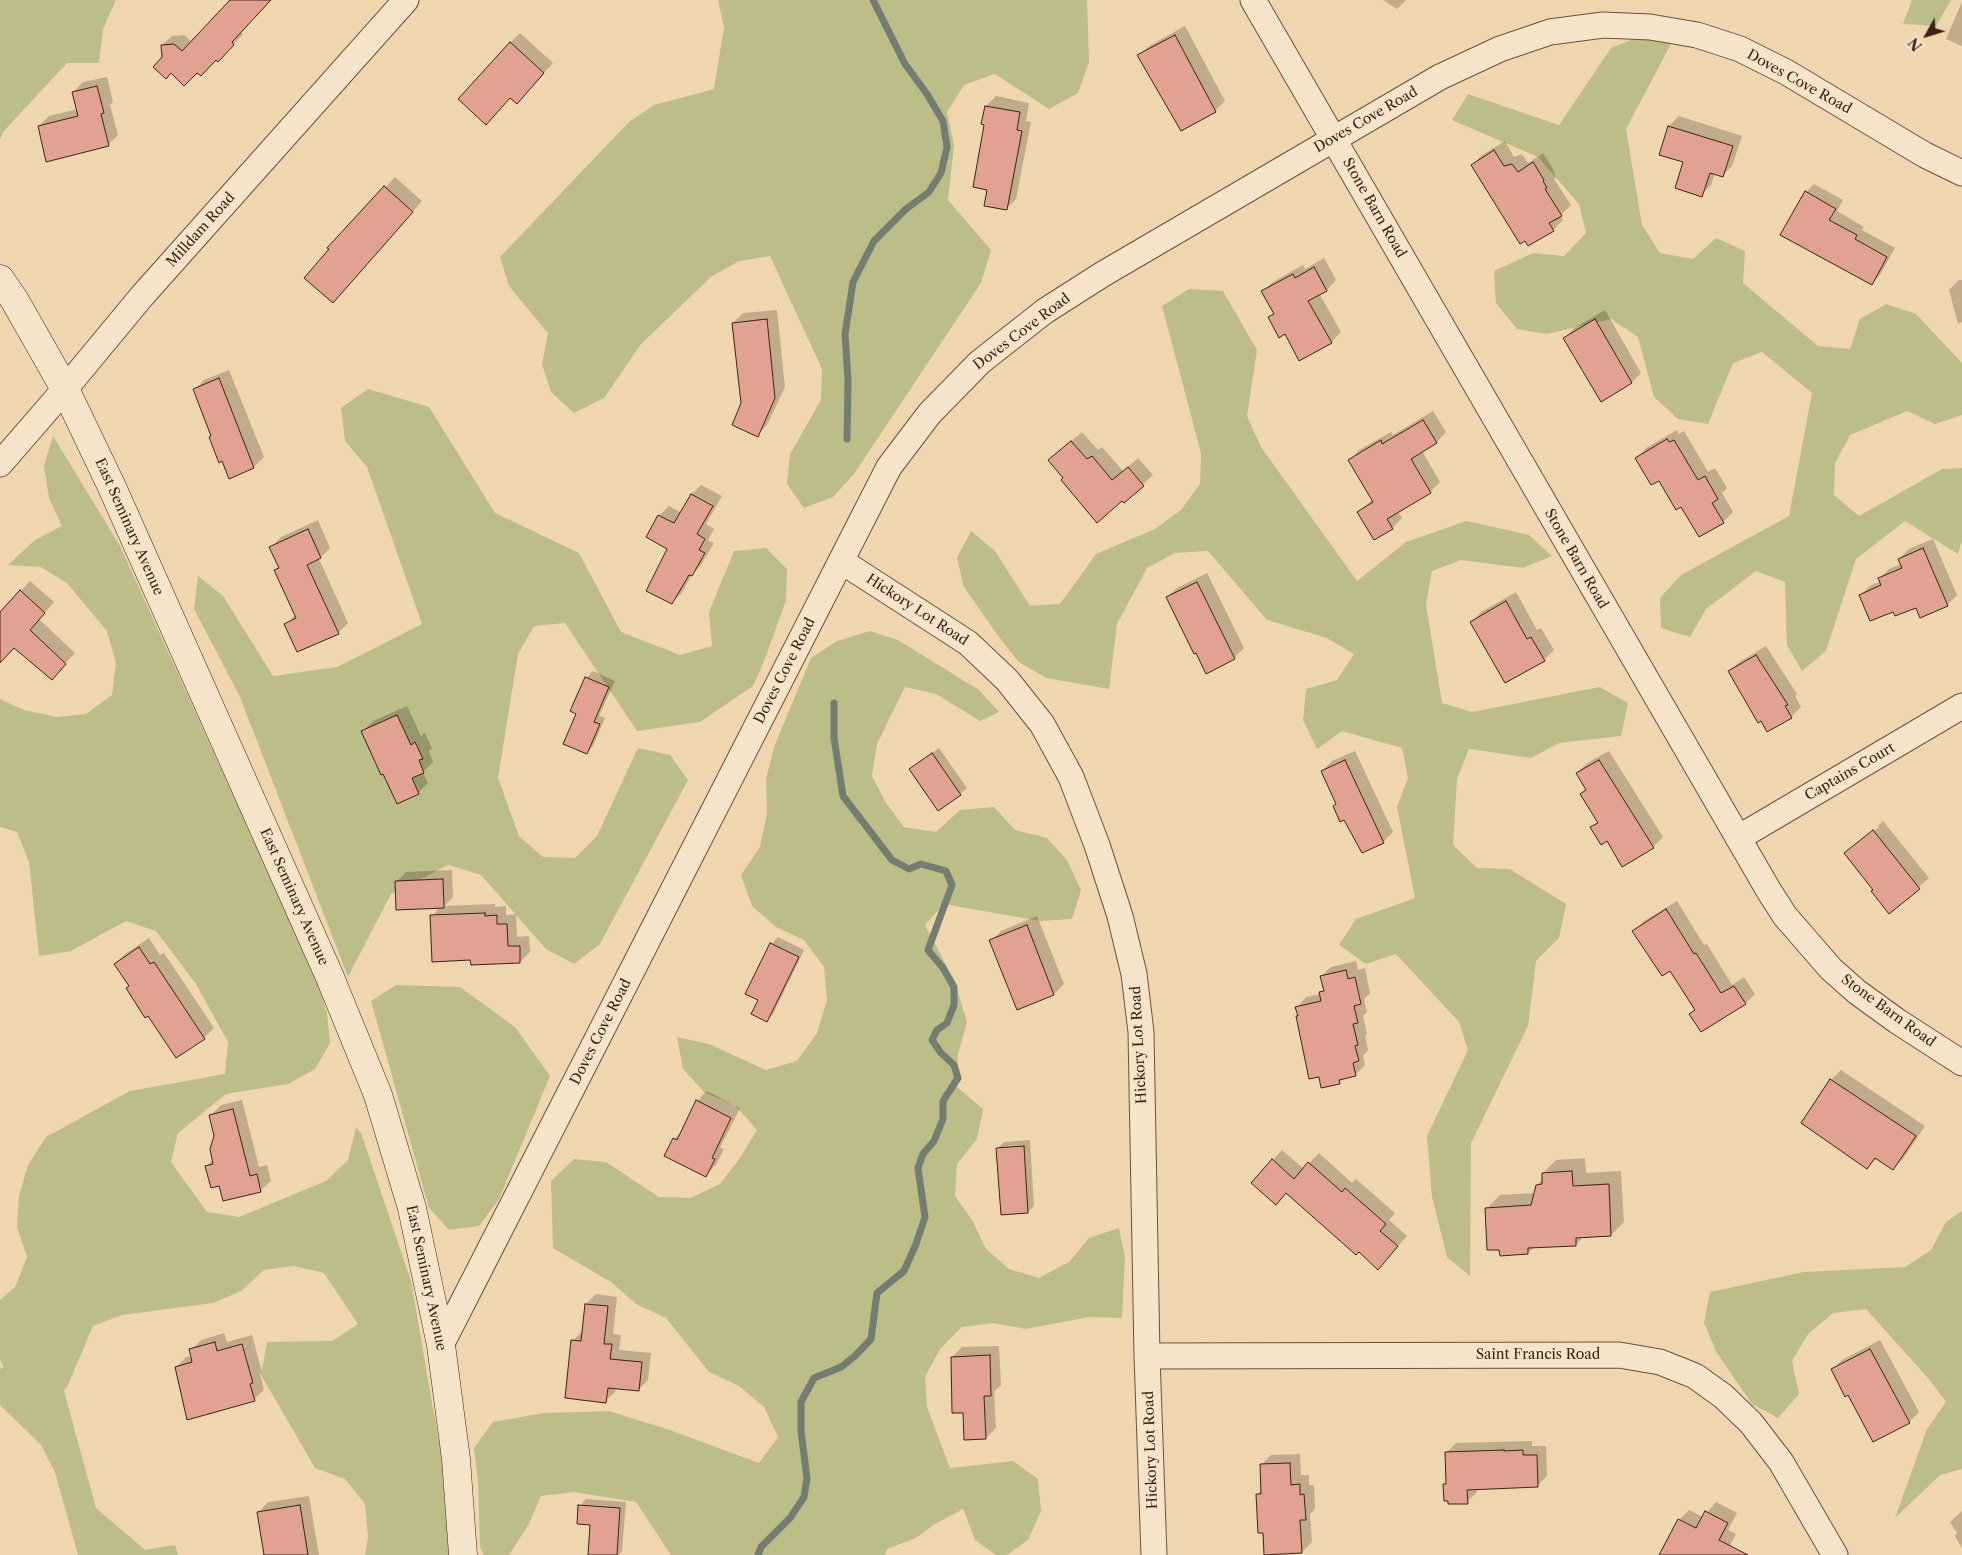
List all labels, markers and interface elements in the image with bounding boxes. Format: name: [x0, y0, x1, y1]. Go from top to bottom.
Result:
north arrow: [1902, 10, 1952, 60]
text: N: [1905, 34, 1926, 55]
street label: Doves Cove Road: [1744, 46, 1854, 118]
street label: Doves Cove Road: [1311, 84, 1421, 156]
street label: Stone Barn Road: [1339, 155, 1409, 261]
street label: Milldam Road: [163, 189, 239, 271]
street label: Doves Cove Road: [970, 290, 1074, 374]
street label: East Seminary Avenue: [91, 456, 167, 598]
street label: Stone Barn Road: [1541, 506, 1611, 612]
street label: Hickory Lot Road: [863, 571, 971, 649]
street label: Doves Cove Road: [751, 615, 819, 727]
street label: Captains Court: [1802, 740, 1898, 804]
street label: East Seminary Avenue: [256, 826, 332, 968]
street label: Stone Barn Road: [1838, 971, 1938, 1051]
street label: Doves Cove Road: [567, 976, 635, 1088]
street label: Hickory Lot Road: [1128, 986, 1150, 1104]
street label: East Seminary Avenue: [402, 1204, 450, 1352]
street label: Saint Francis Road: [1476, 1347, 1600, 1363]
street label: Hickory Lot Road: [1141, 1391, 1161, 1509]

